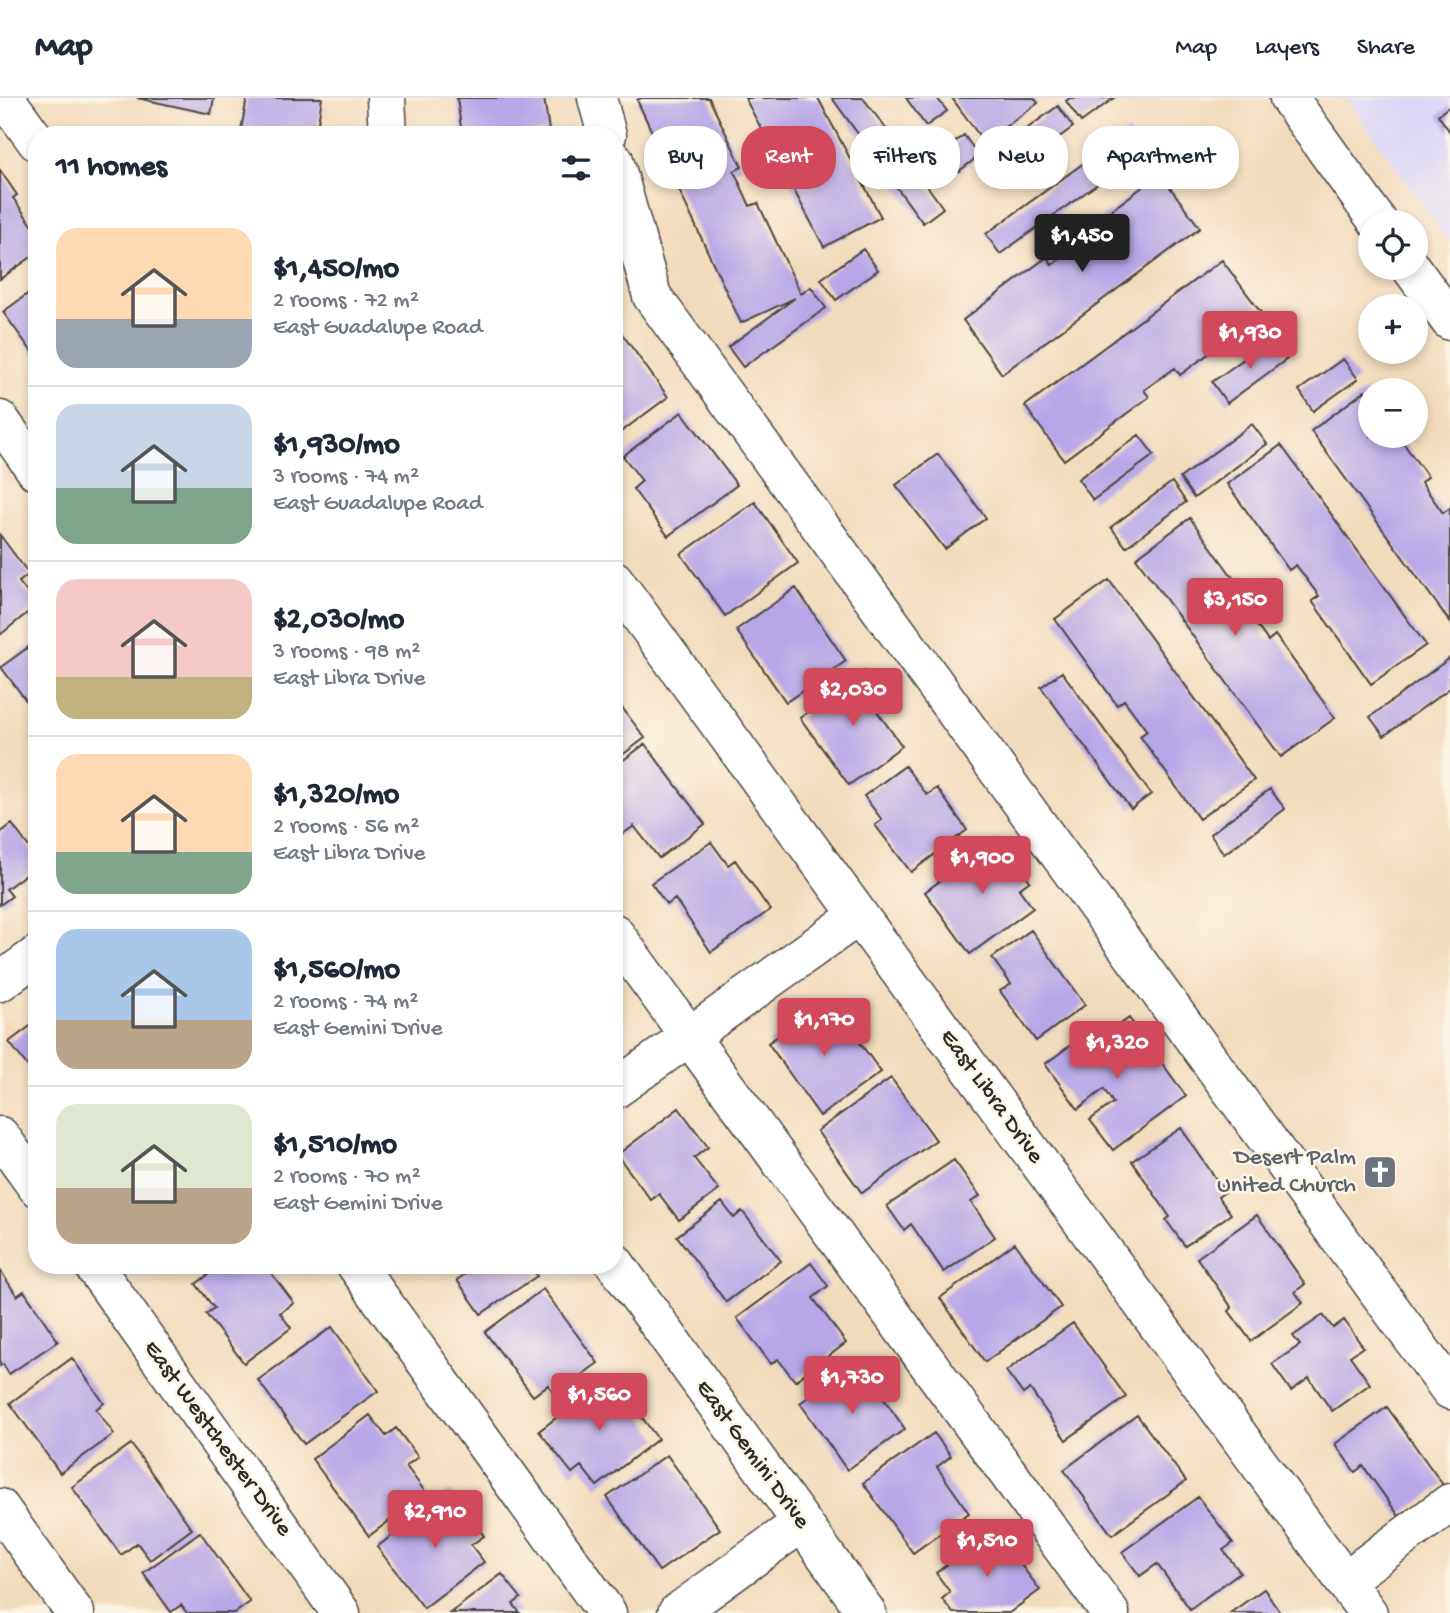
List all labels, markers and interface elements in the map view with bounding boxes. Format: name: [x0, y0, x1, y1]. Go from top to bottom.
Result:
text: Map: [35, 29, 92, 67]
text: Map: [1175, 34, 1217, 63]
text: Layers: [1255, 34, 1319, 63]
text: Share: [1357, 34, 1415, 63]
chip: Buy: [644, 126, 727, 189]
chip: Rent: [741, 126, 836, 189]
chip: Filters: [850, 126, 960, 189]
chip: New: [974, 126, 1068, 189]
chip: Apartment: [1082, 126, 1239, 189]
icon: filters: [557, 149, 595, 187]
text: 11 homes: [56, 151, 167, 186]
map controls: [1358, 210, 1428, 448]
button: locate: [1358, 210, 1428, 280]
pin: $1,450: [1025, 214, 1139, 274]
text: $1,450: [1051, 223, 1113, 250]
text: $1,450/mo: [273, 253, 399, 288]
icon: home: [112, 256, 196, 340]
text: 2 rooms · 72 m²: [273, 288, 419, 315]
button: +: [1358, 294, 1428, 364]
pin: $1,930: [1193, 312, 1307, 371]
text: East Guadalupe Road: [273, 315, 482, 342]
text: $1,930: [1218, 320, 1282, 347]
button: −: [1358, 378, 1428, 448]
text: $1,930/mo: [273, 429, 400, 464]
icon: home: [112, 432, 196, 516]
text: 3 rooms · 74 m²: [273, 464, 419, 491]
text: East Guadalupe Road: [273, 491, 482, 518]
pin: $3,150: [1178, 578, 1292, 638]
text: $3,150: [1203, 587, 1267, 614]
text: $2,030/mo: [273, 604, 404, 639]
icon: home: [112, 607, 196, 691]
text: 3 rooms · 98 m²: [273, 639, 420, 666]
text: East Libra Drive: [273, 666, 425, 693]
pin: $2,030: [796, 668, 910, 728]
text: $2,030: [820, 677, 886, 704]
text: $1,320/mo: [273, 779, 399, 814]
icon: home: [112, 782, 196, 866]
text: 2 rooms · 56 m²: [273, 814, 419, 841]
pin: $1,900: [925, 836, 1039, 896]
text: East Libra Drive: [273, 841, 425, 868]
text: $1,900: [950, 845, 1014, 872]
text: $1,560/mo: [273, 954, 400, 989]
icon: home: [112, 957, 196, 1041]
text: 2 rooms · 74 m²: [273, 989, 418, 1016]
pin: $1,170: [767, 998, 881, 1058]
text: $1,170: [793, 1007, 855, 1034]
text: East Gemini Drive: [273, 1016, 443, 1043]
pin: $1,320: [1060, 1021, 1174, 1081]
street label: East Libra Drive: [933, 1024, 1050, 1170]
text: $1,320: [1085, 1030, 1149, 1057]
text: $1,510/mo: [273, 1129, 397, 1164]
icon: home: [112, 1132, 196, 1216]
place label: Desert Palm United Church: [1217, 1144, 1356, 1201]
church icon: Desert Palm United Church: [1361, 1153, 1399, 1191]
text: 2 rooms · 70 m²: [273, 1164, 421, 1191]
text: East Gemini Drive: [273, 1191, 443, 1218]
street label: East Westchester Drive: [136, 1335, 298, 1543]
pin: $1,730: [795, 1356, 909, 1416]
text: $1,730: [820, 1365, 884, 1392]
pin: $1,560: [542, 1374, 656, 1433]
street label: East Gemini Drive: [688, 1375, 816, 1536]
text: $1,560: [567, 1382, 631, 1409]
pin: $2,910: [378, 1490, 492, 1550]
text: $2,910: [404, 1499, 466, 1526]
pin: $1,510: [930, 1520, 1044, 1579]
text: $1,510: [956, 1528, 1018, 1555]

